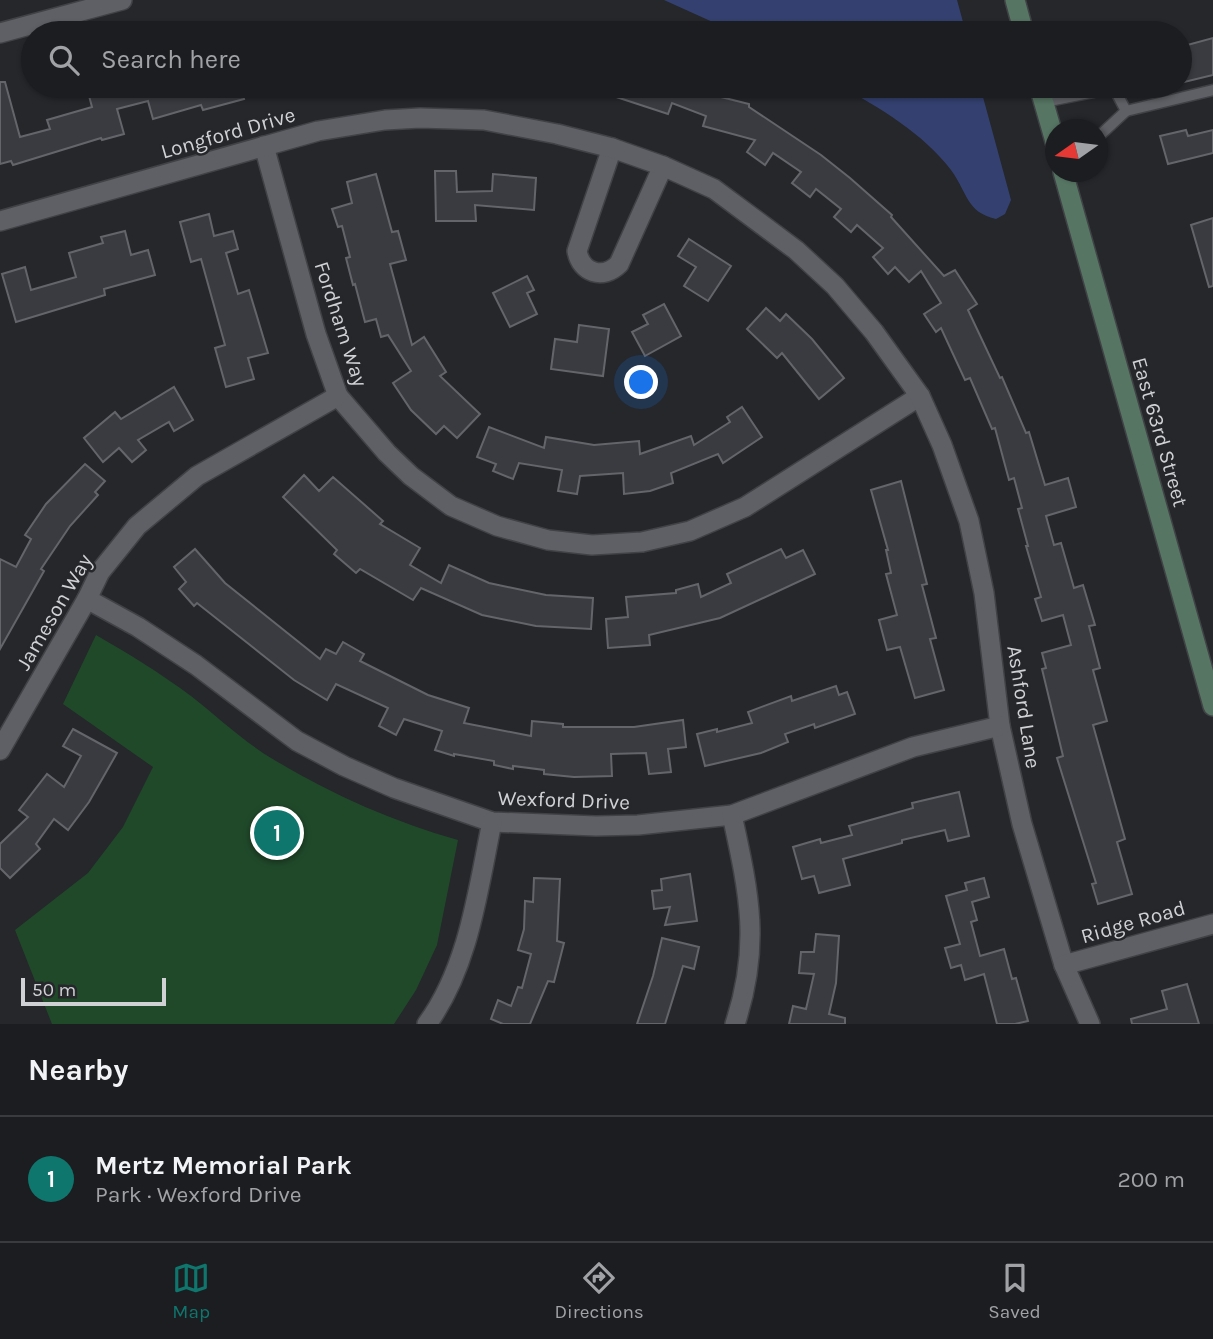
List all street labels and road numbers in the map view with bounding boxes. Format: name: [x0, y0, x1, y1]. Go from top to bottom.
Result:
street label: Longford Drive: [158, 102, 298, 164]
street label: Fordham Way: [309, 258, 373, 390]
street label: East 63rd Street: [1127, 354, 1193, 510]
street label: Jameson Way: [11, 549, 97, 674]
street label: Ashford Lane: [1002, 644, 1046, 770]
street label: Wexford Drive: [497, 786, 631, 814]
street label: Ridge Road: [1078, 896, 1188, 948]

